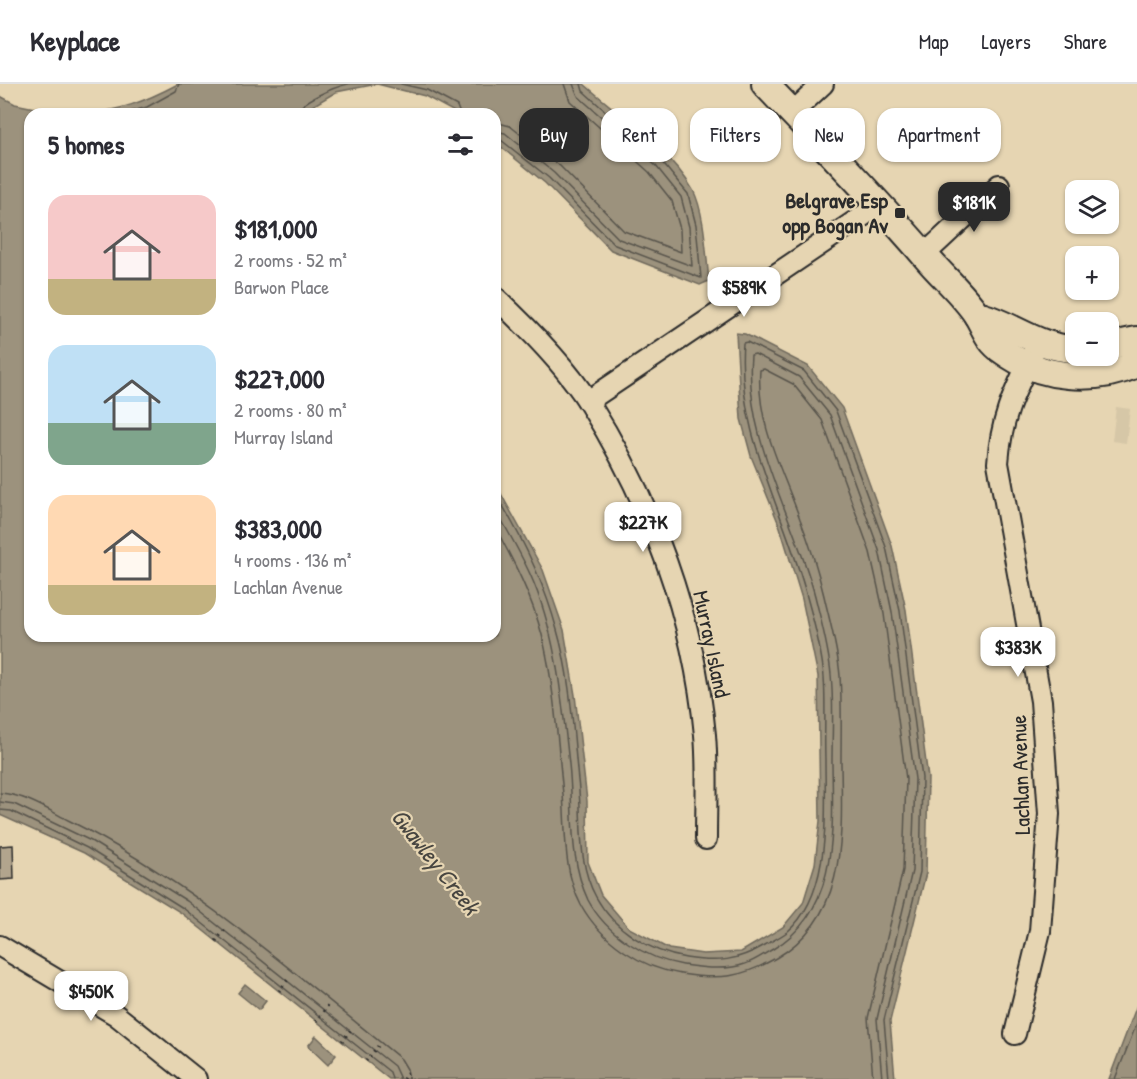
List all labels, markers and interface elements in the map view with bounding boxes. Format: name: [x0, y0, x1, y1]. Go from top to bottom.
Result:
text: Keyplace: [30, 22, 120, 60]
text: Map: [919, 27, 948, 56]
text: Layers: [981, 27, 1031, 56]
text: Share: [1064, 27, 1107, 56]
chip: Buy: [519, 108, 589, 162]
chip: Rent: [601, 108, 678, 162]
chip: Filters: [690, 108, 781, 162]
chip: New: [793, 108, 865, 162]
chip: Apartment: [877, 108, 1001, 162]
text: 5 homes: [48, 127, 124, 162]
icon: filters: [444, 128, 477, 161]
map controls: [1065, 180, 1119, 366]
button: layers: [1065, 180, 1119, 234]
pin: $181K: [932, 182, 1016, 233]
place label: Belgrave Esp opp Bogan Av: [782, 185, 889, 241]
text: $181K: [952, 188, 996, 215]
marker: Belgrave Esp opp Bogan Av: [893, 206, 907, 220]
text: $181,000: [234, 211, 318, 246]
icon: home: [96, 219, 168, 291]
text: 2 rooms · 52 m²: [234, 246, 347, 273]
button: +: [1065, 246, 1119, 300]
pin: $589K: [702, 267, 786, 318]
text: Barwon Place: [234, 273, 329, 300]
text: $589K: [721, 273, 767, 300]
button: −: [1065, 312, 1119, 366]
text: $227,000: [234, 361, 325, 396]
icon: home: [96, 369, 168, 441]
text: 2 rooms · 80 m²: [234, 396, 347, 423]
text: Murray Island: [234, 423, 333, 450]
pin: $227K: [601, 502, 685, 553]
text: $227K: [618, 508, 668, 535]
text: $383,000: [234, 511, 322, 546]
icon: home: [96, 519, 168, 591]
text: 4 rooms · 136 m²: [234, 546, 351, 573]
text: Lachlan Avenue: [234, 573, 343, 600]
street label: Murray Island: [686, 588, 738, 701]
pin: $383K: [976, 627, 1060, 678]
text: $383K: [994, 633, 1042, 660]
street label: Lachlan Avenue: [1003, 714, 1037, 835]
water label: Gwawley Creek: [384, 801, 489, 923]
pin: $450K: [49, 971, 133, 1022]
text: $450K: [68, 977, 114, 1004]

